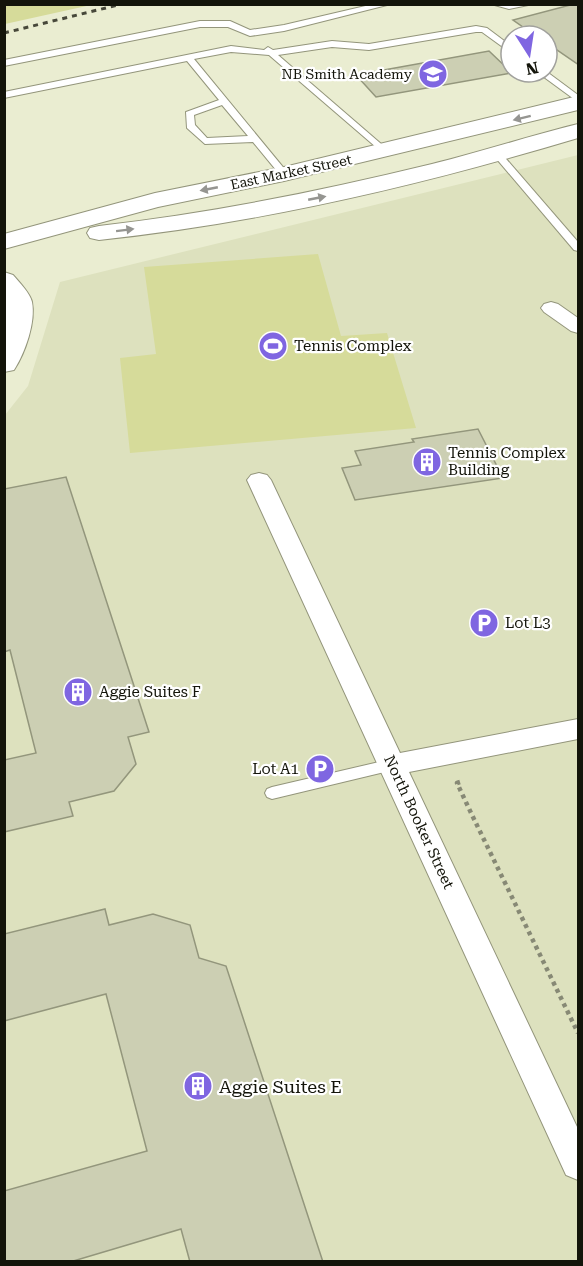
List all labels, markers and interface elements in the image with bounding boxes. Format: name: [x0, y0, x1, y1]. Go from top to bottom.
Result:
north arrow: [499, 24, 559, 84]
school or university icon: NB Smith Academy: [417, 58, 449, 90]
text: N: [524, 58, 540, 79]
place label: NB Smith Academy: [282, 66, 413, 82]
one-way arrow: [513, 114, 531, 124]
street label: East Market Street: [229, 151, 353, 193]
one-way arrow: [199, 185, 218, 194]
one-way arrow: [308, 193, 327, 202]
one-way arrow: [116, 225, 135, 235]
sports icon: Tennis Complex: [257, 330, 289, 362]
place label: Tennis Complex: [294, 337, 412, 355]
place label: Tennis Complex Building: [448, 444, 566, 479]
building icon: Tennis Complex Building: [411, 446, 443, 478]
parking icon: Lot L3: [468, 607, 500, 639]
place label: Lot L3: [505, 614, 551, 632]
building icon: Aggie Suites F: [62, 676, 94, 708]
place label: Aggie Suites F: [99, 683, 201, 701]
street label: North Booker Street: [380, 752, 458, 892]
parking icon: Lot A1: [304, 753, 336, 785]
place label: Lot A1: [252, 760, 299, 778]
building icon: Aggie Suites E: [182, 1070, 214, 1102]
place label: Aggie Suites E: [219, 1076, 342, 1097]

